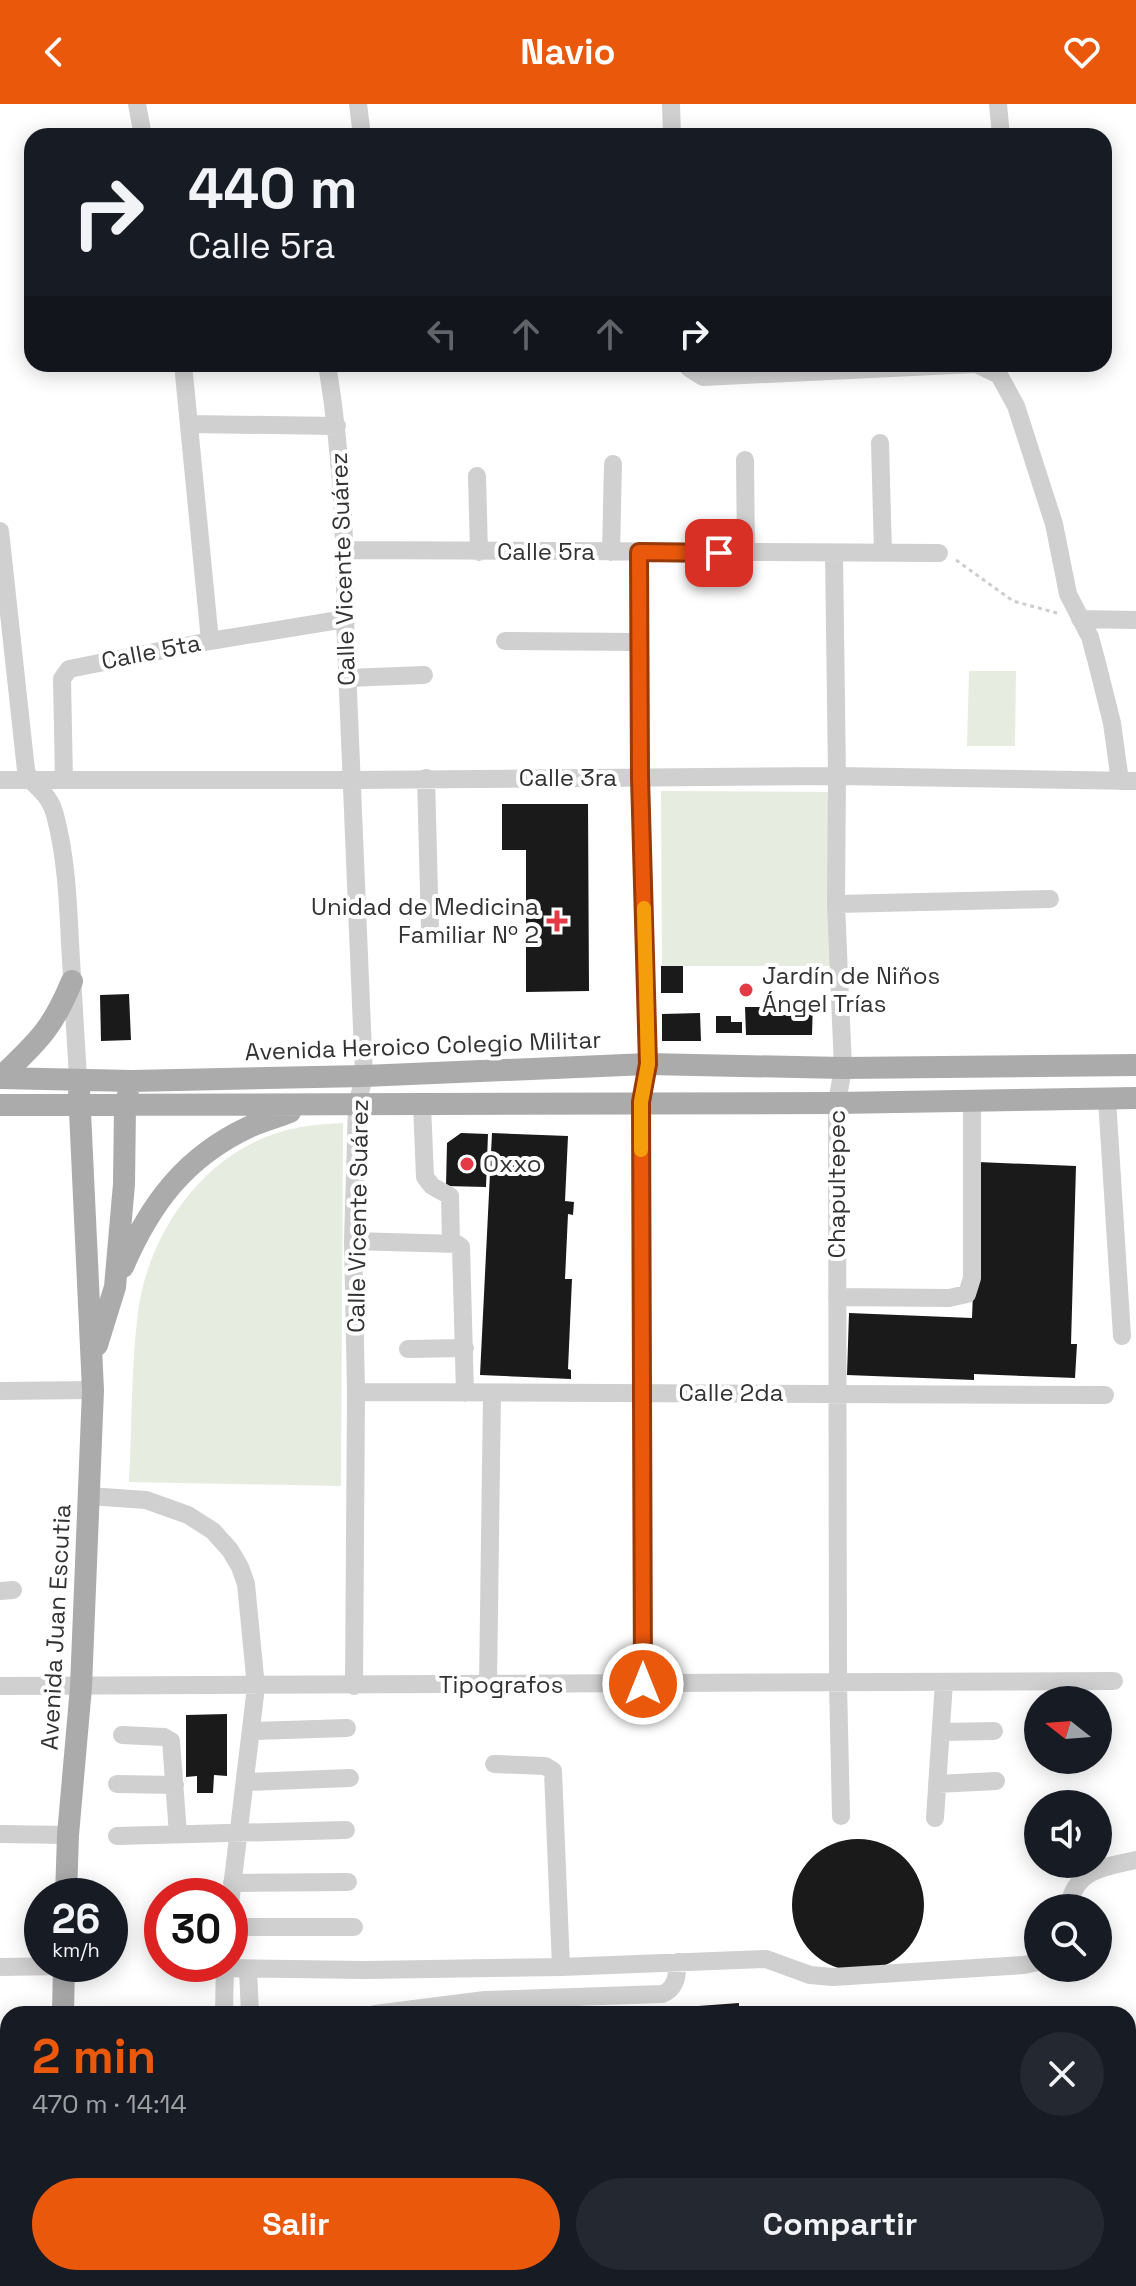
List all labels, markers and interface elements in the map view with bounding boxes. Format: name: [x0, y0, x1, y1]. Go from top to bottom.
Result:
text: Navio: [520, 29, 616, 75]
icon: back: [32, 30, 76, 74]
icon: heart: [1060, 30, 1104, 74]
text: 440 m: [188, 153, 358, 224]
icon: right: [56, 160, 160, 264]
text: Calle 5ra: [188, 223, 335, 269]
icon: left: [420, 312, 464, 356]
icon: ahead: [504, 312, 548, 356]
icon: ahead: [588, 312, 632, 356]
icon: right: [672, 312, 716, 356]
street label: Calle Vicente Suárez: [323, 452, 362, 686]
pin: [685, 519, 753, 587]
icon: arrive: [697, 531, 741, 575]
street label: Calle 5ra: [497, 536, 595, 567]
street label: Calle 5ta: [99, 627, 203, 676]
street label: Calle 3ra: [519, 762, 617, 793]
place label: Unidad de Medicina Familiar Nº 2: [311, 891, 539, 950]
marker: Unidad de Medicina Familiar Nº 2: [546, 910, 568, 932]
place label: Jardín de Niños Ángel Trías: [762, 960, 940, 1019]
marker: Jardín de Niños Ángel Trías: [737, 981, 755, 999]
street label: Avenida Heroico Colegio Militar: [244, 1024, 602, 1067]
street label: Calle Vicente Suárez: [340, 1099, 375, 1333]
street label: Chapultepec: [821, 1110, 852, 1258]
place label: Oxxo: [483, 1148, 542, 1179]
marker: Oxxo: [458, 1155, 476, 1173]
street label: Calle 2da: [678, 1377, 784, 1408]
street label: Avenida Juan Escutia: [34, 1503, 77, 1751]
position arrow: [601, 1642, 685, 1726]
street label: Tipografos: [439, 1669, 563, 1700]
north arrow: [1024, 1686, 1112, 1774]
map controls: [1024, 1686, 1112, 1982]
button: sound: [1024, 1790, 1112, 1878]
speed limit sign: 30: [144, 1878, 248, 1982]
text: 26: [52, 1894, 100, 1945]
button: search: [1024, 1894, 1112, 1982]
text: km/h: [52, 1937, 100, 1963]
text: 2 min: [32, 2026, 156, 2087]
button: close: [1020, 2032, 1104, 2116]
text: 470 m · 14:14: [32, 2087, 187, 2121]
button: Salir: [32, 2178, 560, 2270]
button: Compartir: [576, 2178, 1104, 2270]

